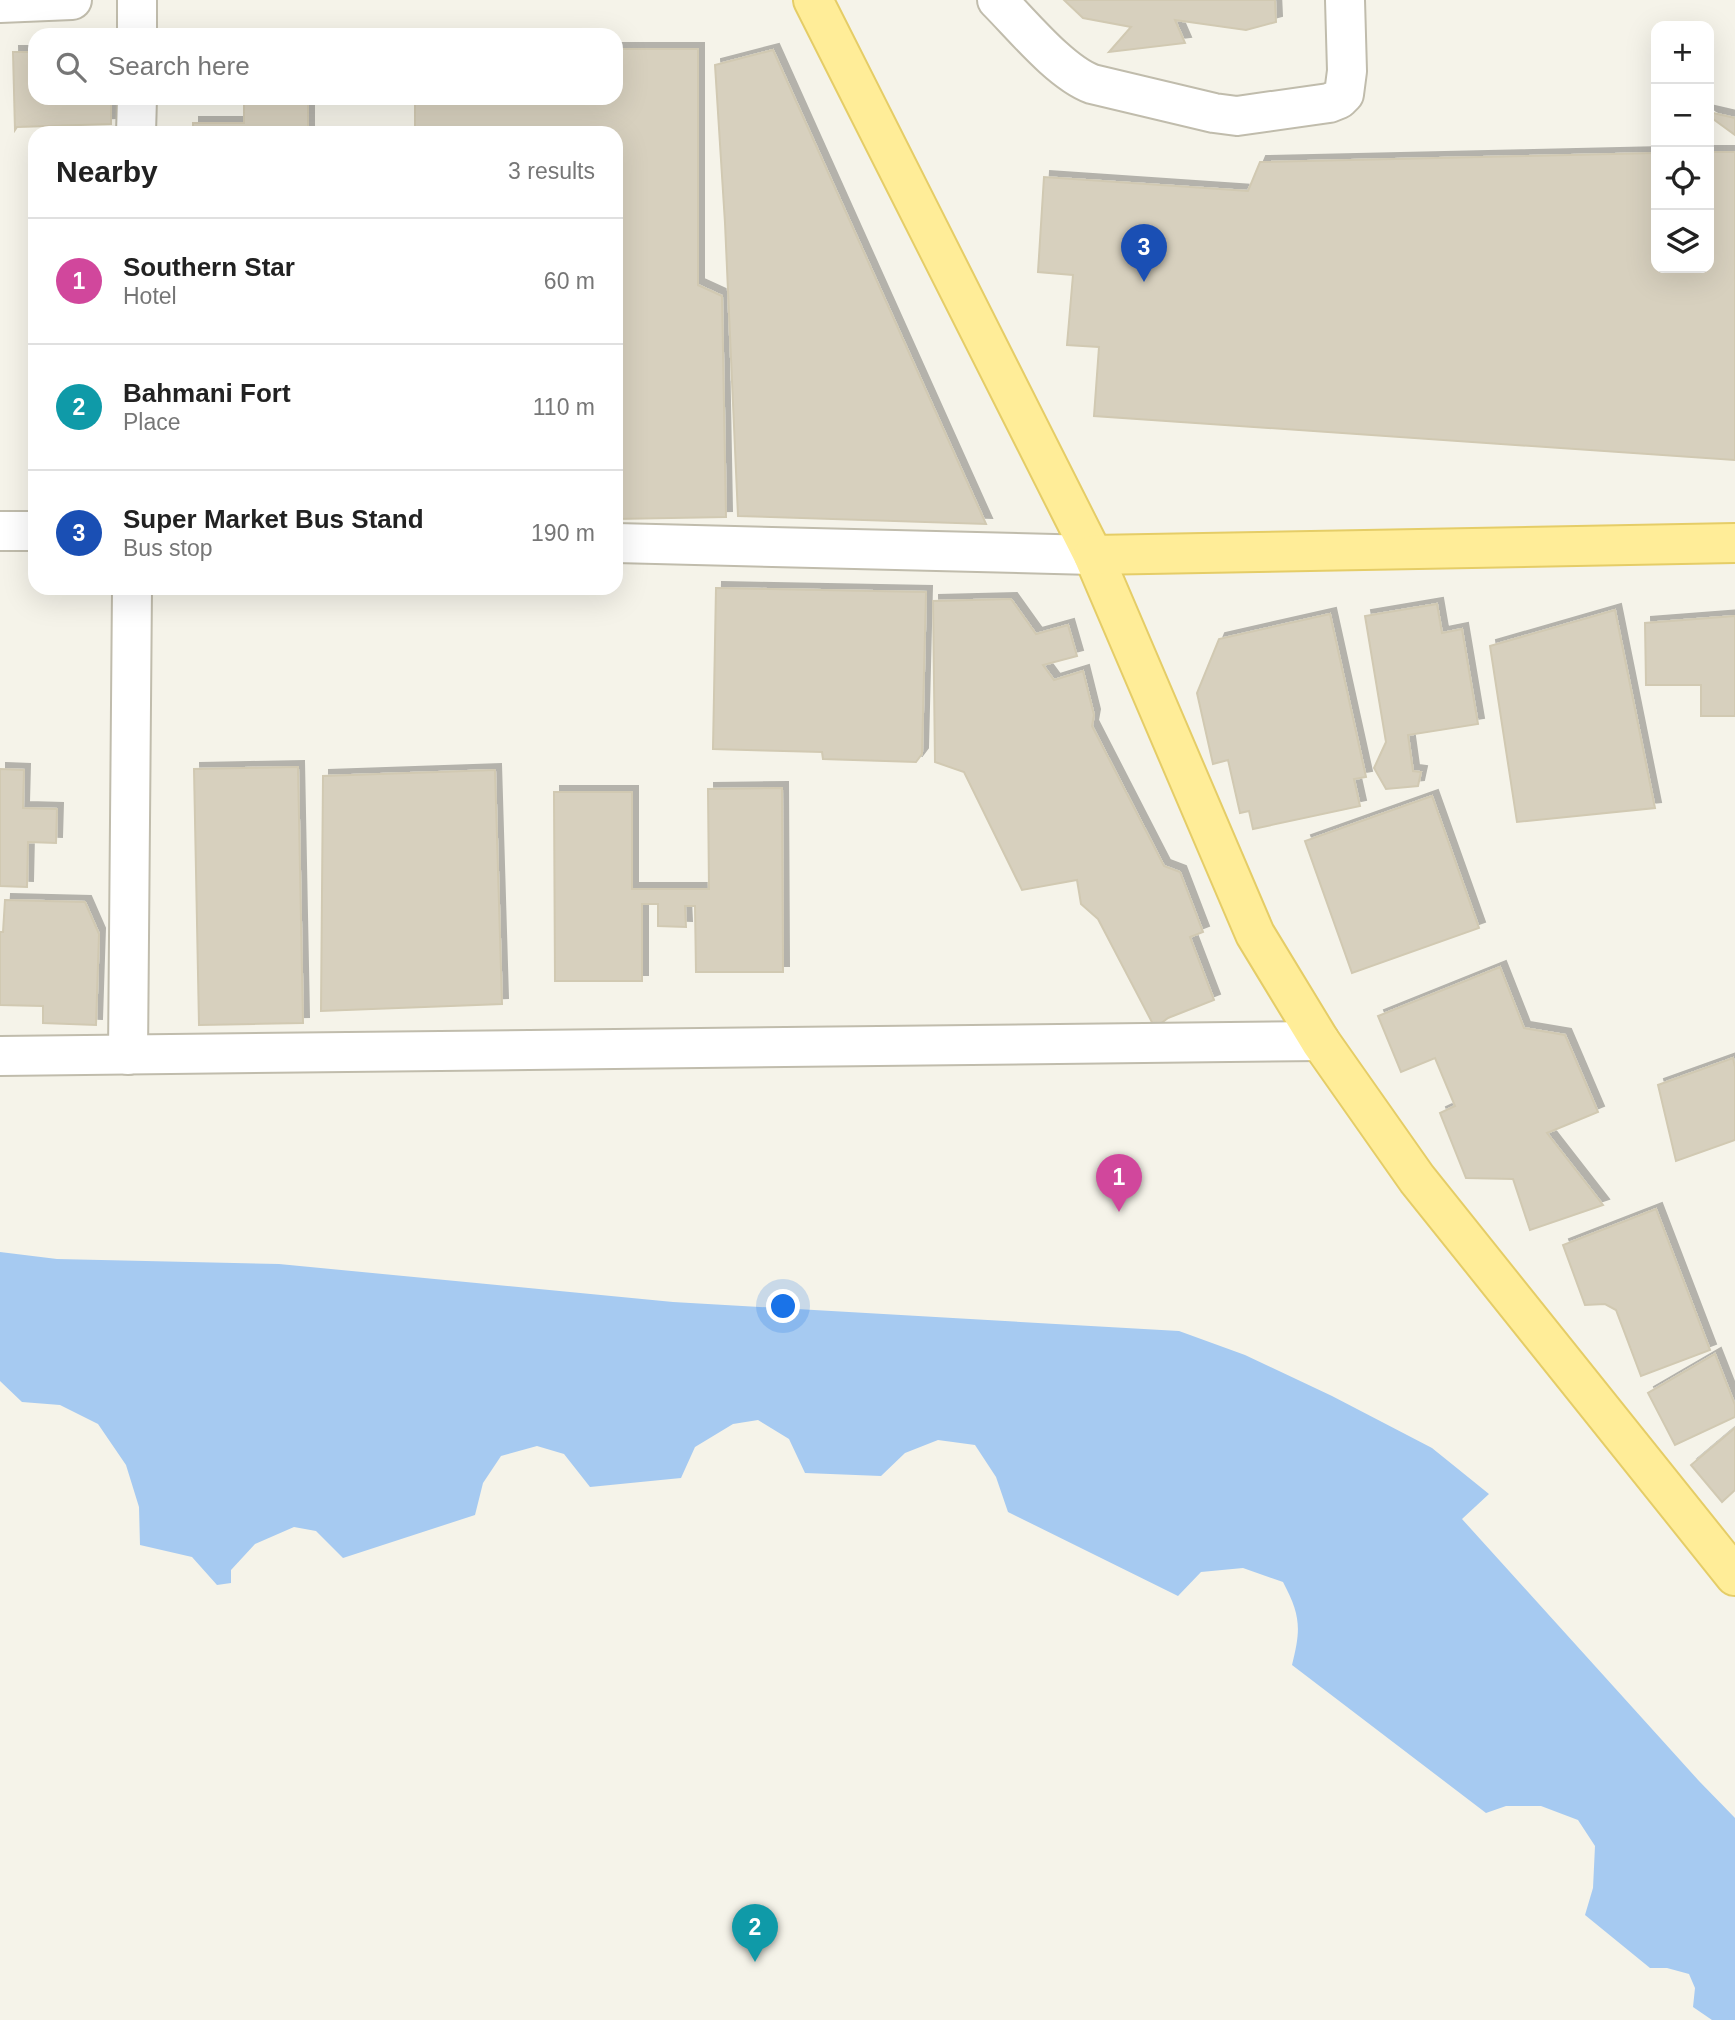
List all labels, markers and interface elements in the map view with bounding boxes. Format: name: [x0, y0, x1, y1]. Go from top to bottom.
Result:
map controls: [1651, 21, 1714, 273]
button: +: [1651, 21, 1714, 84]
search box: [28, 28, 623, 105]
icon: search: [52, 48, 90, 86]
text: Search here: [108, 51, 250, 81]
button: −: [1651, 84, 1714, 147]
button: locate: [1651, 147, 1714, 210]
text: Nearby: [56, 155, 158, 188]
text: 3 results: [508, 158, 595, 184]
button: layers: [1651, 210, 1714, 273]
pin: 3: [1121, 224, 1167, 282]
text: Southern Star: [123, 252, 295, 282]
text: 1: [73, 268, 85, 294]
text: 60 m: [544, 268, 595, 294]
text: Hotel: [123, 283, 177, 309]
text: Bahmani Fort: [123, 378, 291, 408]
text: 2: [73, 394, 85, 420]
text: 110 m: [533, 394, 595, 420]
text: Place: [123, 409, 181, 435]
text: Super Market Bus Stand: [123, 504, 424, 534]
text: 3: [73, 520, 85, 546]
text: 190 m: [531, 520, 595, 546]
text: Bus stop: [123, 535, 213, 561]
pin: 1: [1096, 1154, 1142, 1212]
your location: [766, 1289, 800, 1323]
pin: 2: [732, 1904, 778, 1962]

